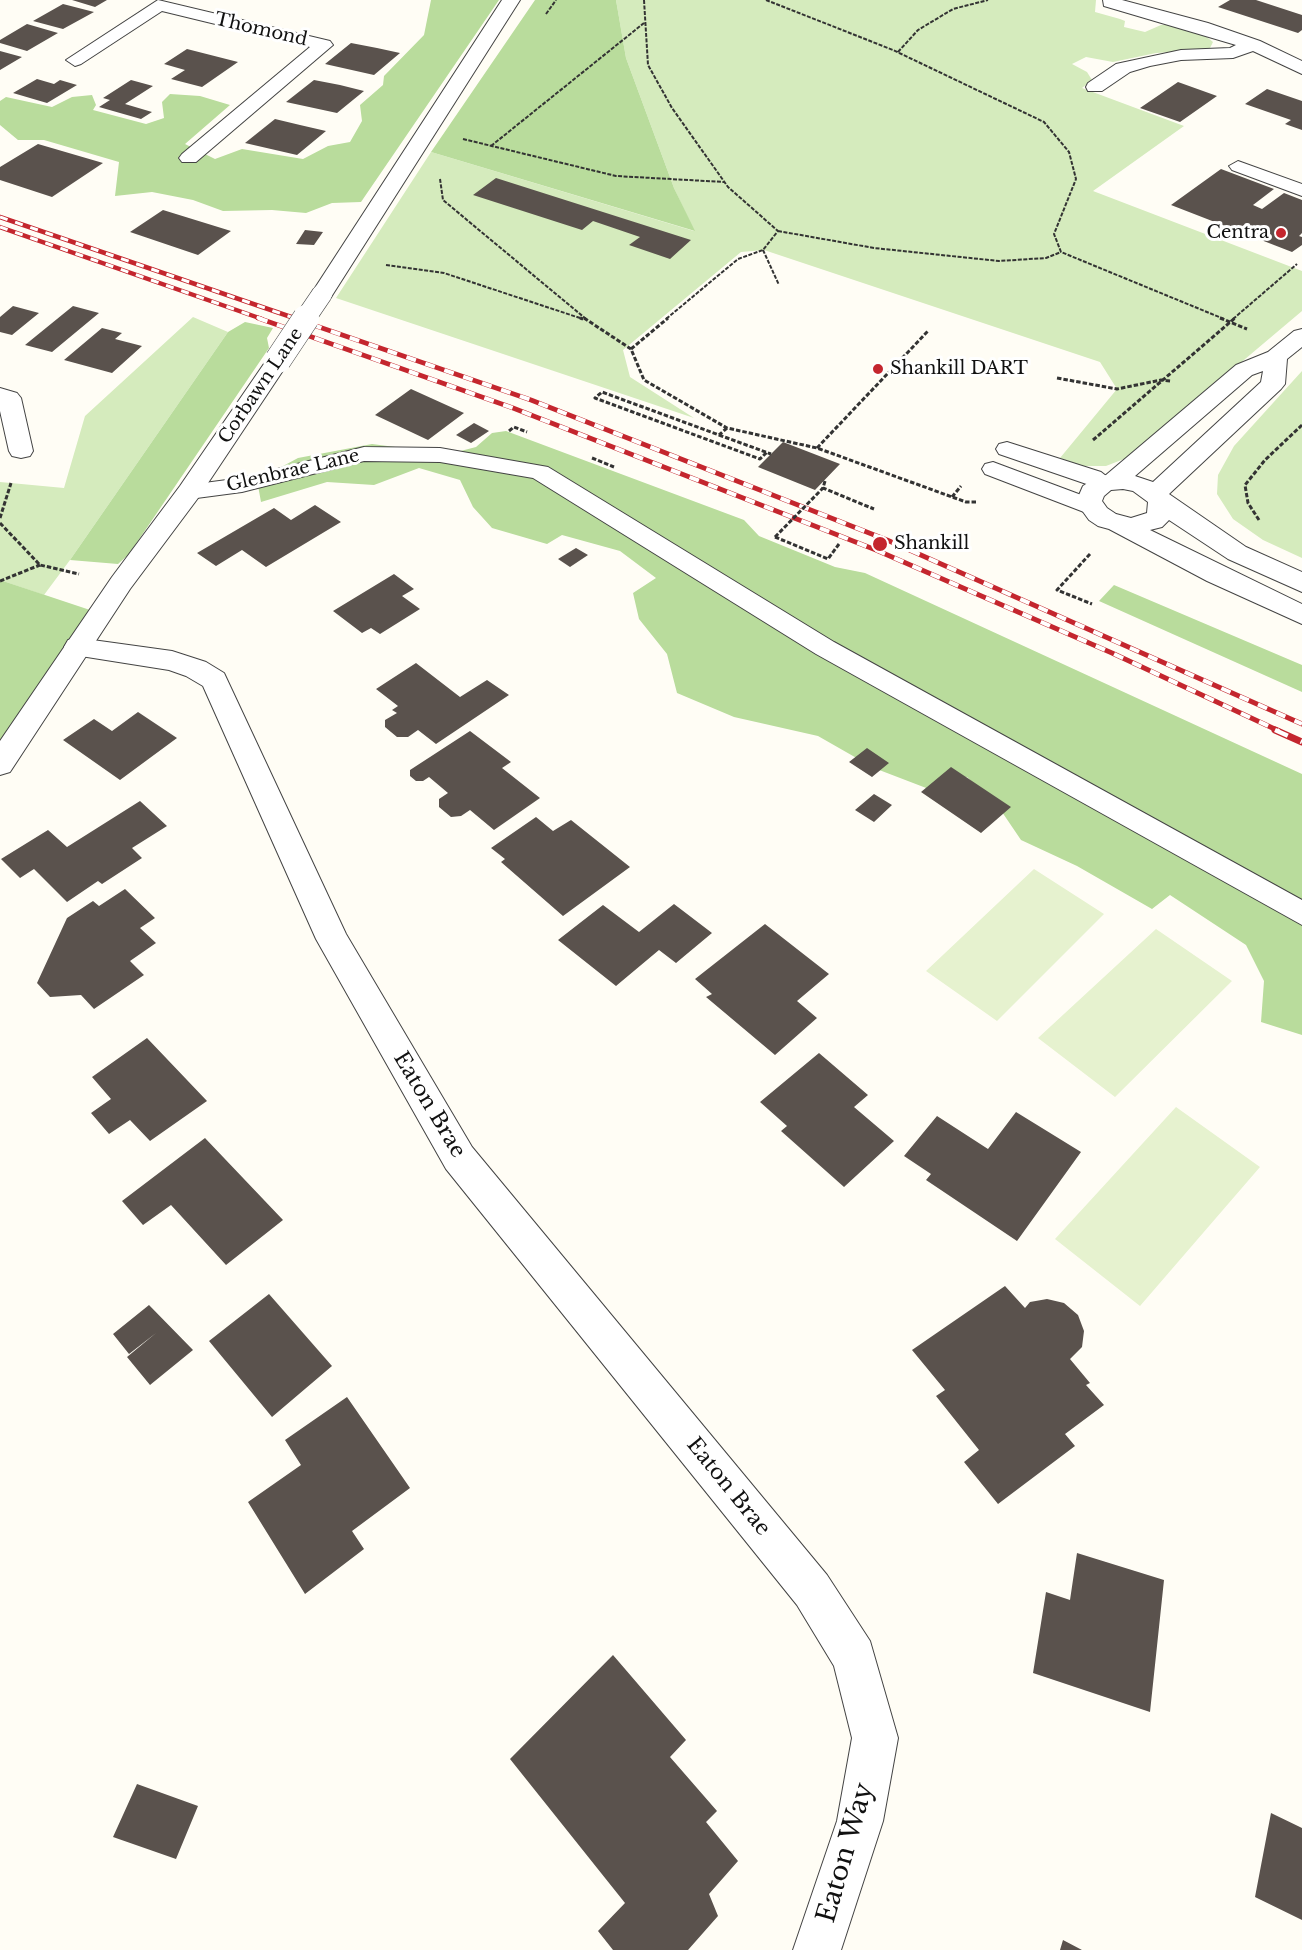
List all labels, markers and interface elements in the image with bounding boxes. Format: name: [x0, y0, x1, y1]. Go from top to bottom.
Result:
street label: Thomond: [213, 9, 309, 51]
place label: Centra: [1206, 222, 1269, 244]
marker: Centra: [1274, 226, 1288, 240]
street label: Corbawn Lane: [214, 324, 308, 448]
place label: Shankill DART: [890, 358, 1028, 380]
marker: Shankill DART: [871, 362, 885, 376]
street label: Glenbrae Lane: [224, 445, 362, 497]
place label: Shankill: [894, 533, 969, 555]
marker: Shankill: [871, 535, 889, 553]
street label: Eaton Brae: [388, 1048, 470, 1162]
street label: Eaton Brae: [681, 1433, 775, 1541]
street label: Eaton Way: [811, 1779, 881, 1927]

